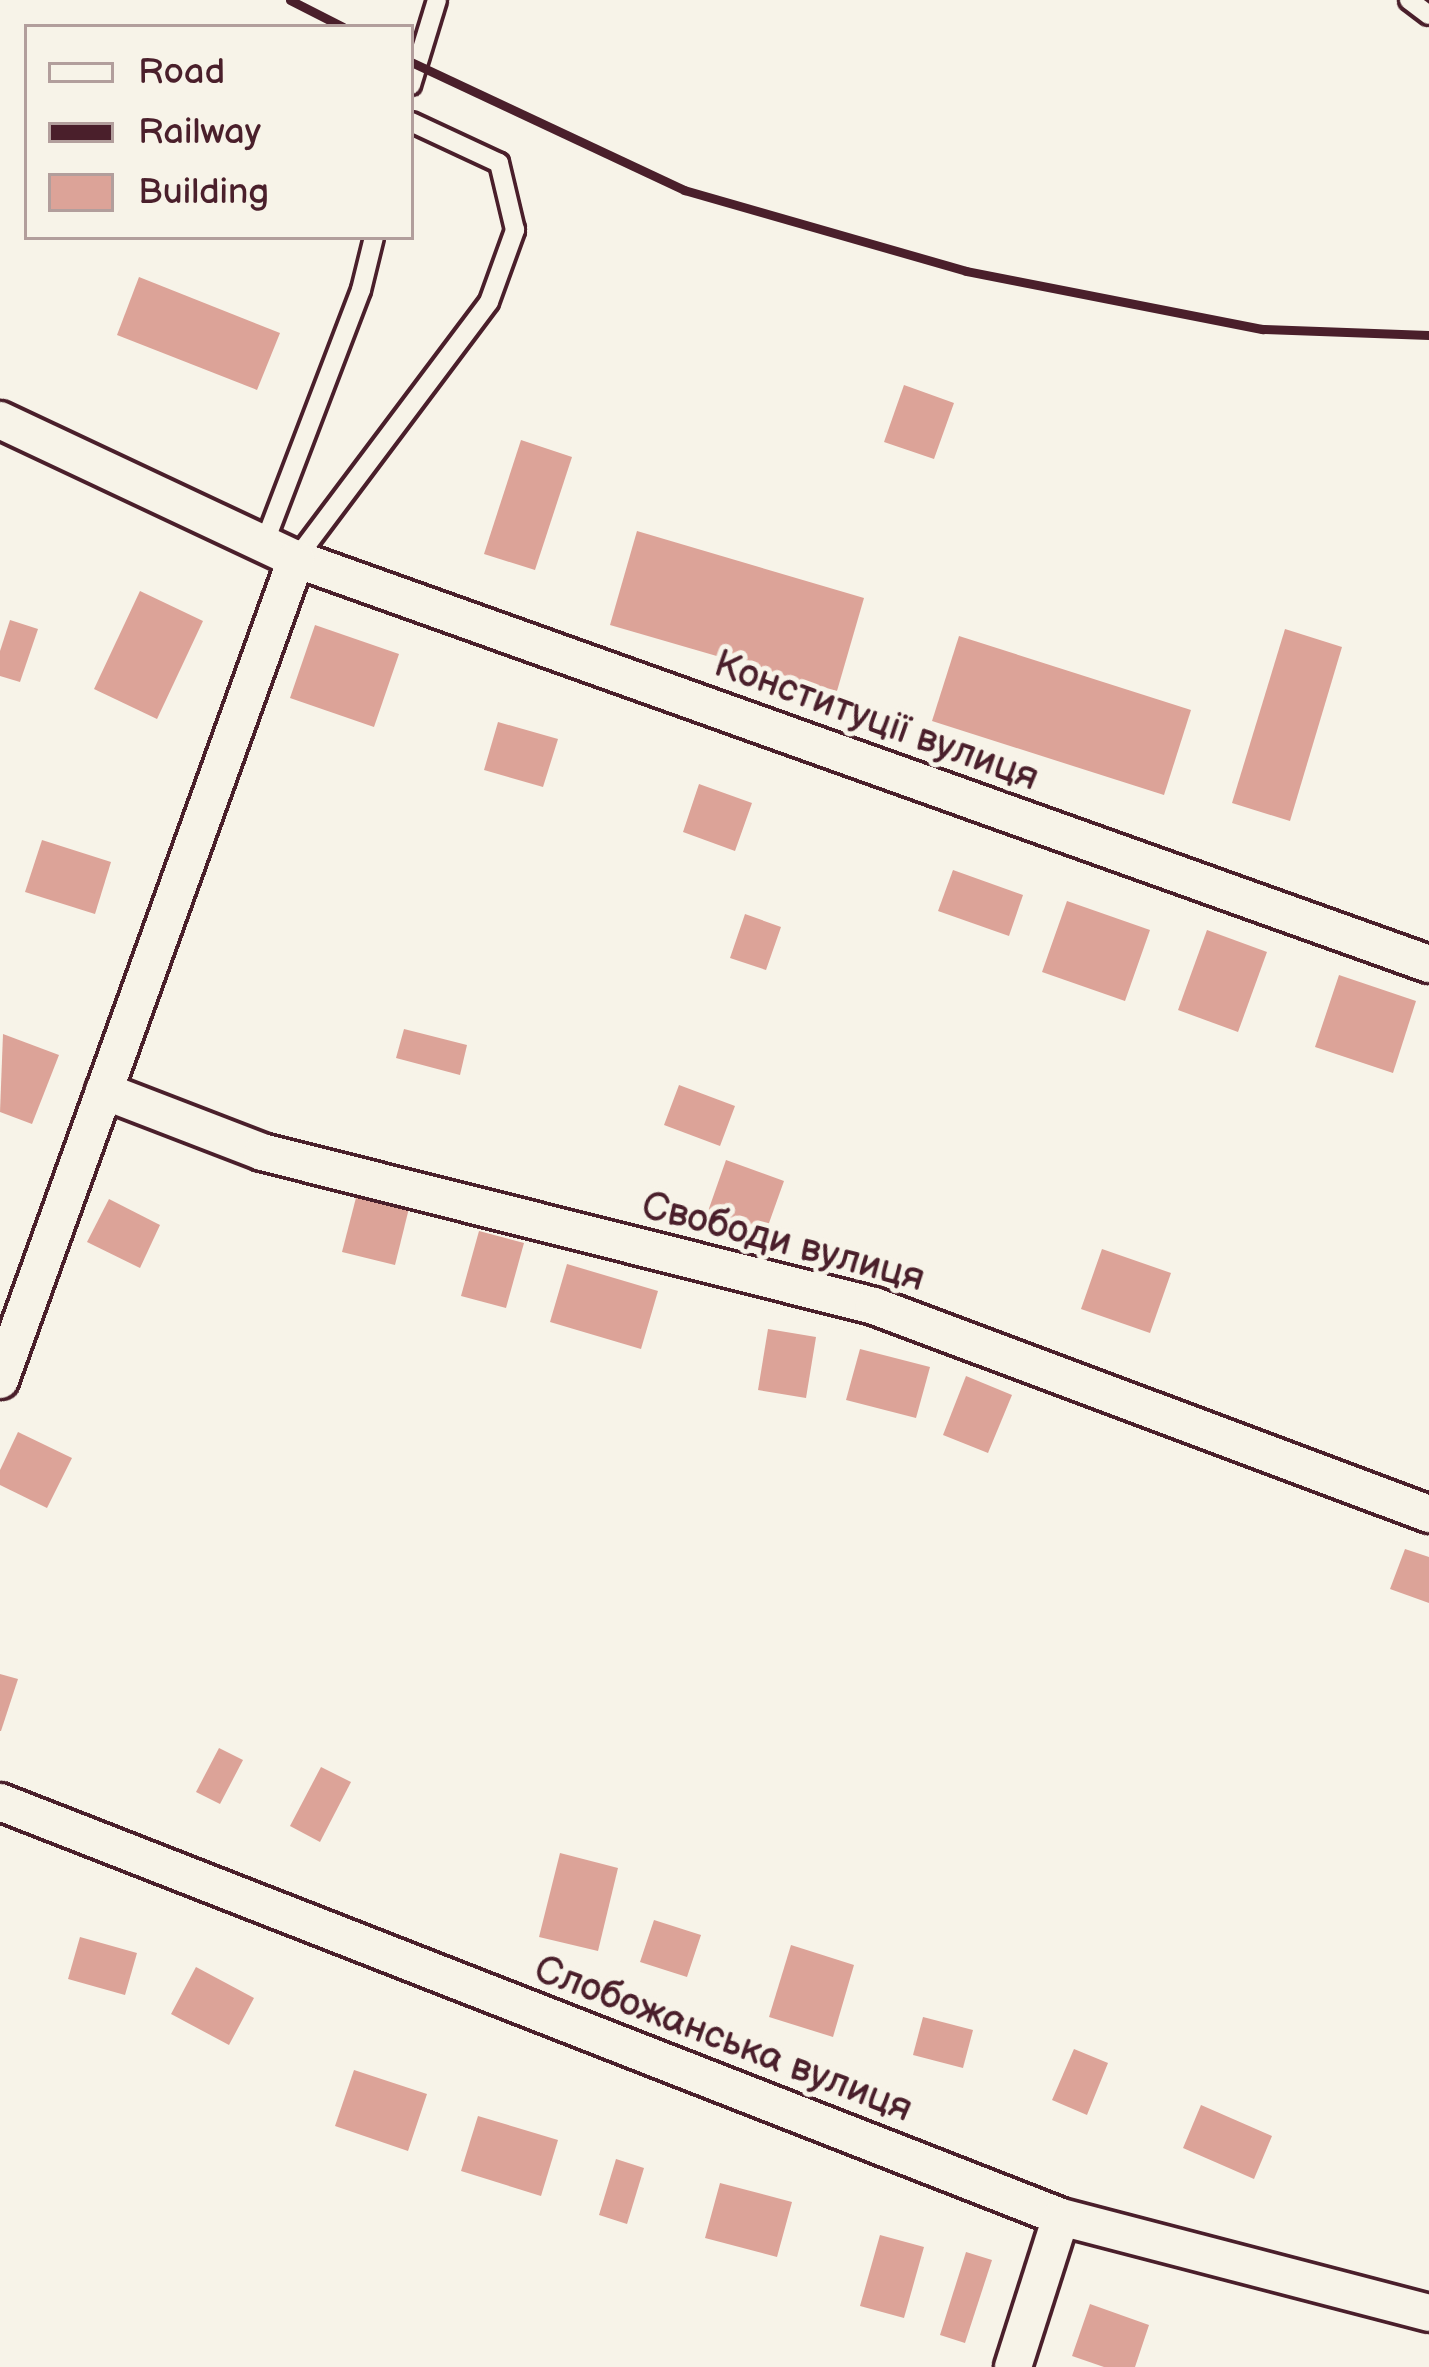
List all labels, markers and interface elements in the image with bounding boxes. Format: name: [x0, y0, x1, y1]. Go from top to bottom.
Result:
legend: [24, 24, 414, 240]
text: Road: [138, 51, 225, 94]
text: Railway: [138, 111, 261, 154]
text: Building: [138, 171, 269, 214]
street label: Конституції вулиця: [707, 642, 1045, 802]
street label: Свободи вулиця: [637, 1183, 929, 1303]
street label: Слобожанська вулиця: [528, 1946, 918, 2134]

